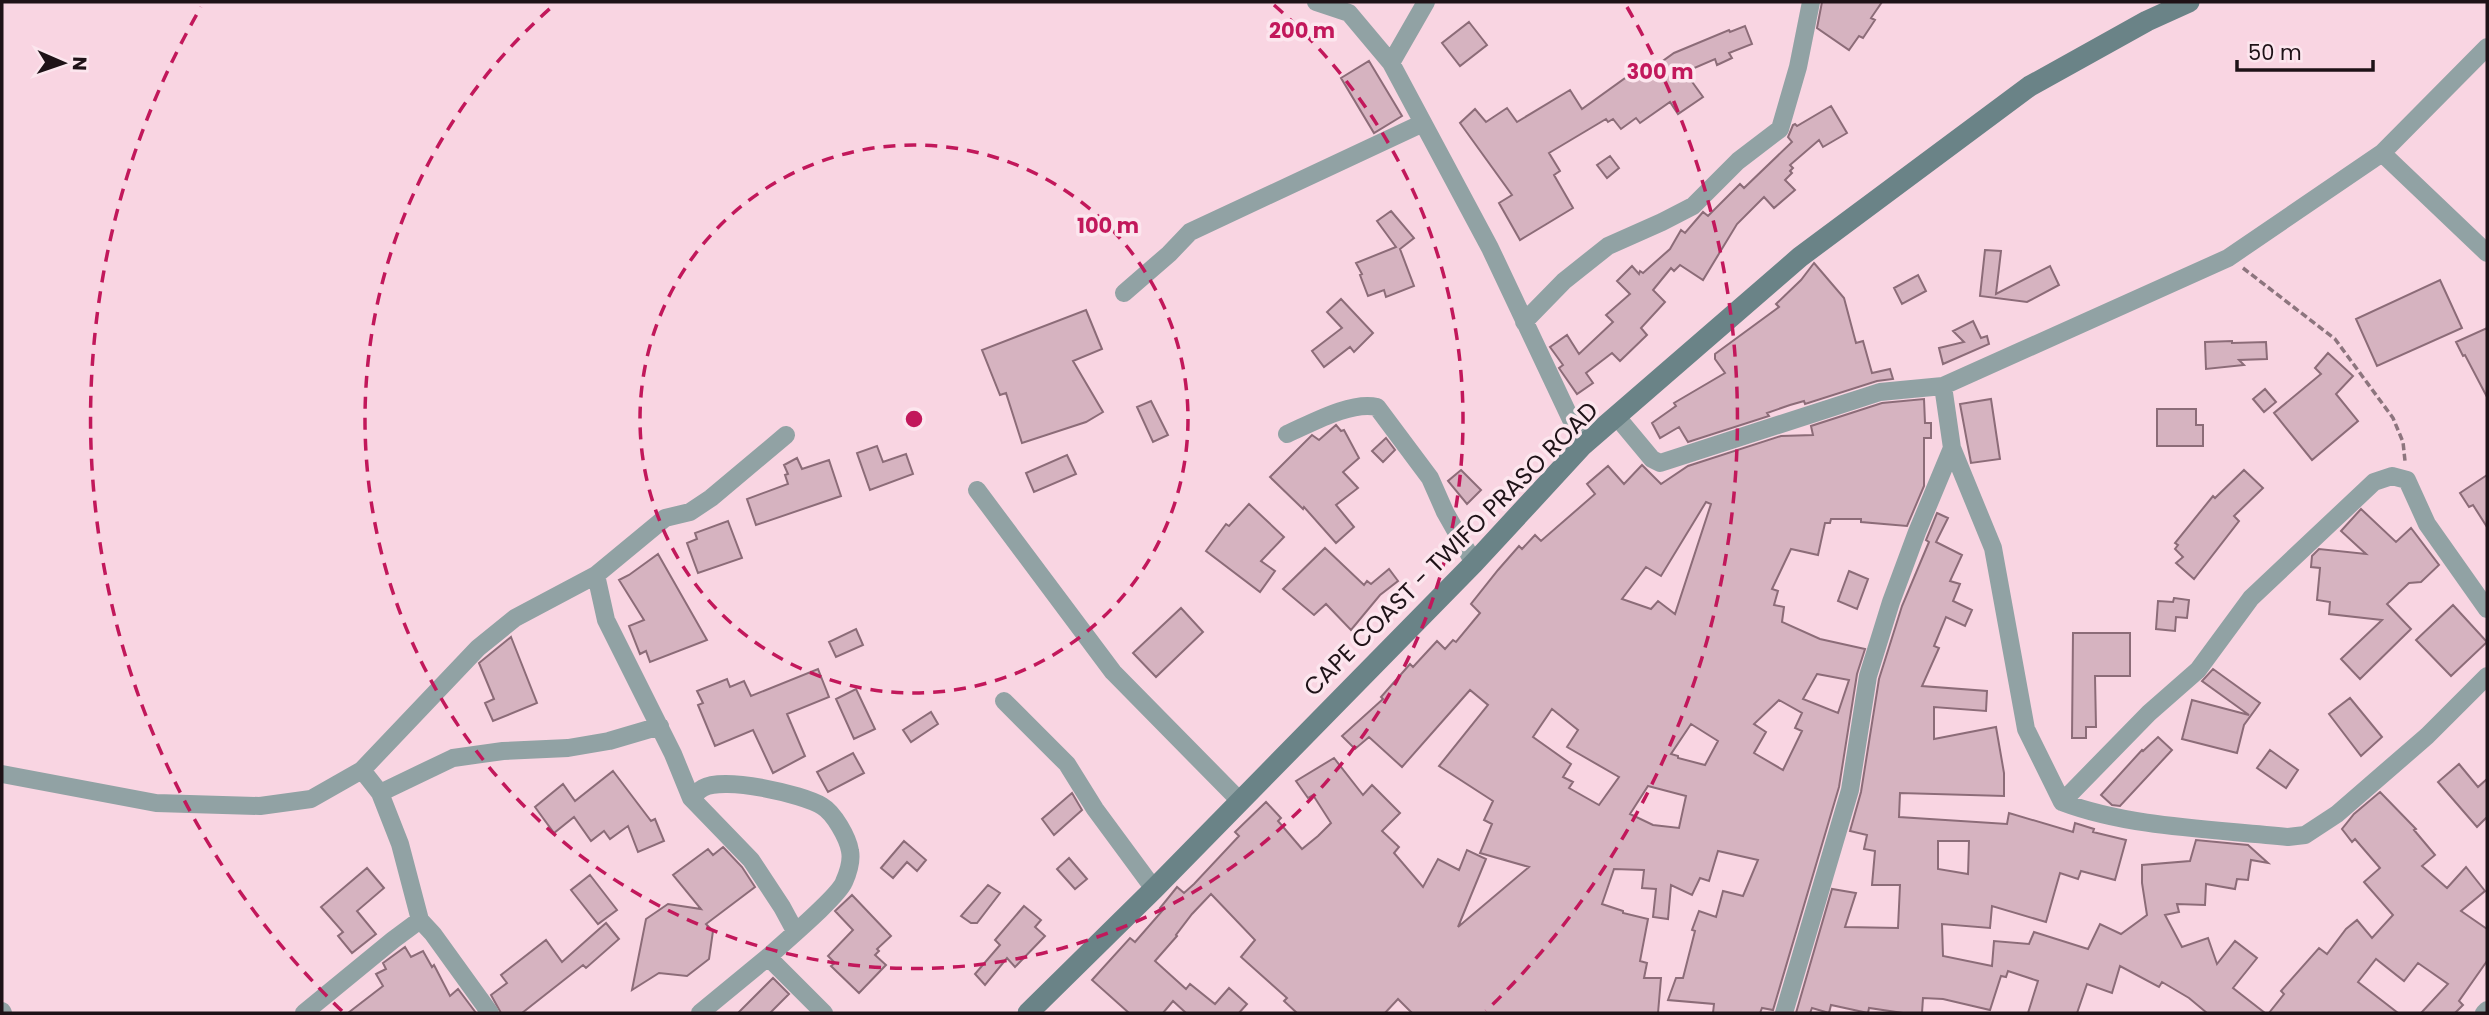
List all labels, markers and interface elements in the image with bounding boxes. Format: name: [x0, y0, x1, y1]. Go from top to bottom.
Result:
text: 200 m: [1269, 16, 1335, 45]
north arrow: [28, 28, 98, 98]
scale bar: [2237, 28, 2374, 72]
text: 50 m: [2248, 38, 2302, 67]
text: N: [66, 56, 93, 71]
text: 300 m: [1627, 57, 1693, 86]
text: 100 m: [1077, 211, 1139, 240]
street label: CAPE COAST - TWIFO PRASO ROAD: [1296, 394, 1605, 703]
centre of rings: [902, 407, 926, 431]

